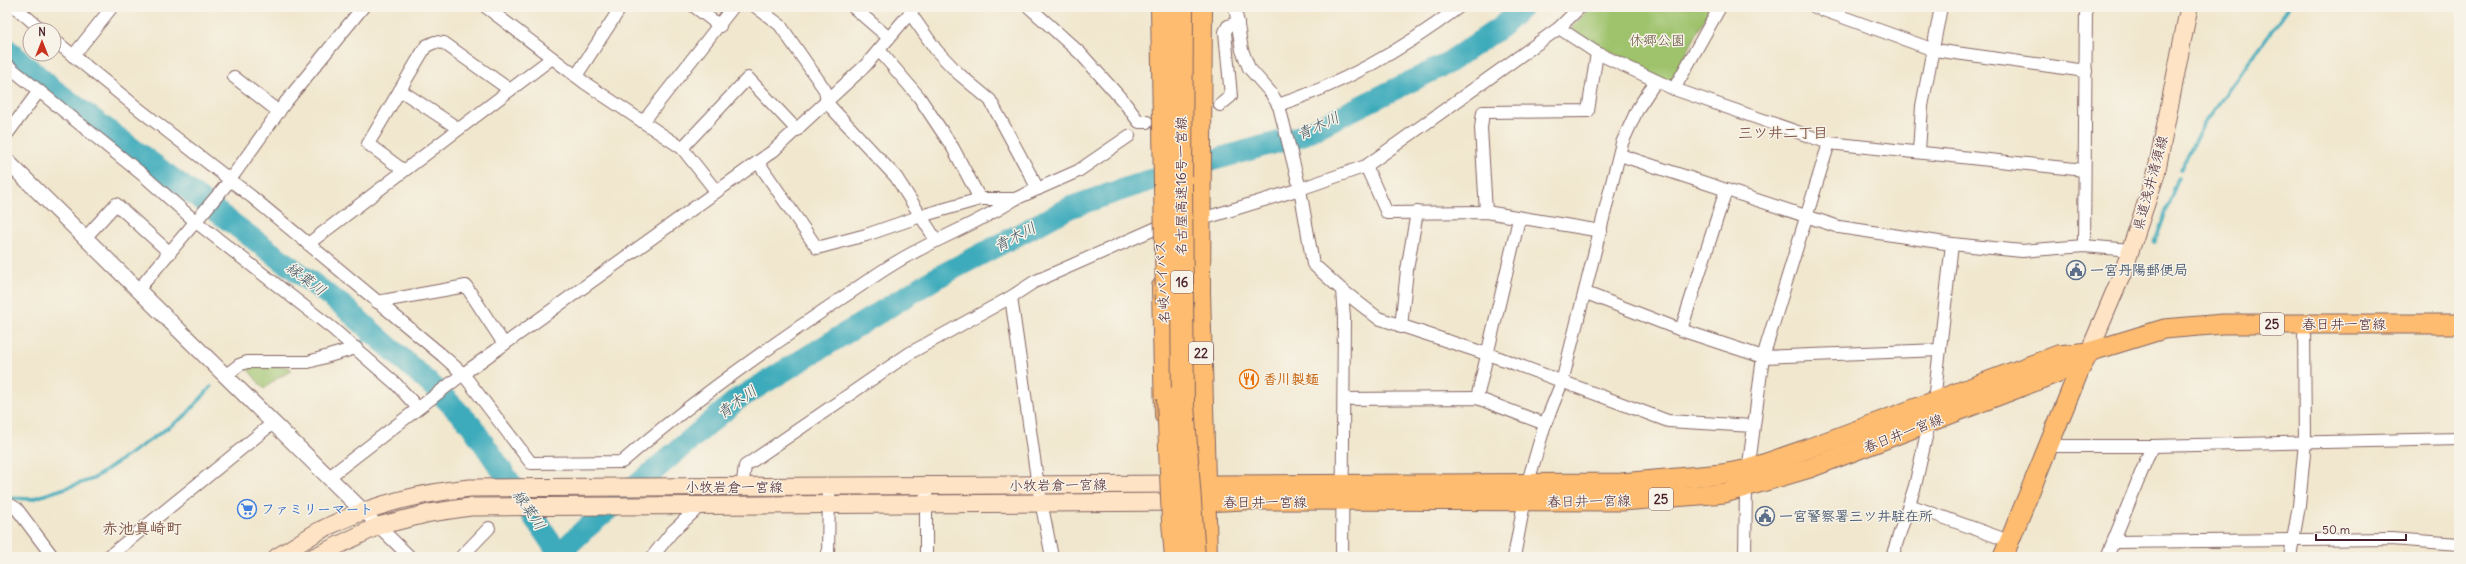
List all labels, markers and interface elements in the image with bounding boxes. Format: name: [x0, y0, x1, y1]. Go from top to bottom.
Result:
north arrow: [22, 22, 62, 62]
text: N: [38, 25, 46, 39]
park label: 休郷公園: [1629, 31, 1685, 49]
water label: 青木川: [1293, 107, 1342, 144]
street label: 名古屋高速16号一宮線: [1172, 116, 1190, 256]
district label: 三ツ井二丁目: [1738, 123, 1828, 142]
street label: 県道浅井清須線: [2129, 133, 2171, 233]
water label: 青木川: [990, 218, 1039, 256]
street label: 名岐バイパス: [1151, 240, 1173, 324]
water label: 縁葉川: [283, 257, 330, 300]
public building icon: 一宮丹陽郵便局: [2065, 259, 2087, 281]
place label: 一宮丹陽郵便局: [2090, 261, 2188, 279]
road number: 16: [1171, 271, 1193, 293]
road number: 25: [2260, 313, 2284, 335]
street label: 春日井一宮線: [2302, 315, 2386, 333]
road number: 22: [1189, 342, 1213, 364]
restaurant icon: 香川製麺: [1238, 368, 1260, 390]
place label: 香川製麺: [1263, 370, 1319, 388]
water label: 青木川: [713, 381, 760, 423]
street label: 春日井一宮線: [1861, 410, 1945, 456]
street label: 小牧岩倉一宮線: [1009, 475, 1107, 495]
street label: 小牧岩倉一宮線: [685, 478, 783, 496]
water label: 縁葉川: [509, 486, 550, 534]
road number: 25: [1649, 488, 1673, 510]
street label: 春日井一宮線: [1547, 491, 1631, 511]
street label: 春日井一宮線: [1223, 493, 1307, 511]
supermarket icon: ファミリーマート: [236, 498, 258, 520]
place label: ファミリーマート: [261, 500, 374, 518]
public building icon: 一宮警察署三ツ井駐在所: [1754, 505, 1776, 527]
place label: 一宮警察署三ツ井駐在所: [1779, 507, 1933, 525]
scale bar: [2316, 516, 2406, 542]
district label: 赤池真崎町: [102, 518, 182, 538]
text: 50 m: [2322, 522, 2351, 537]

